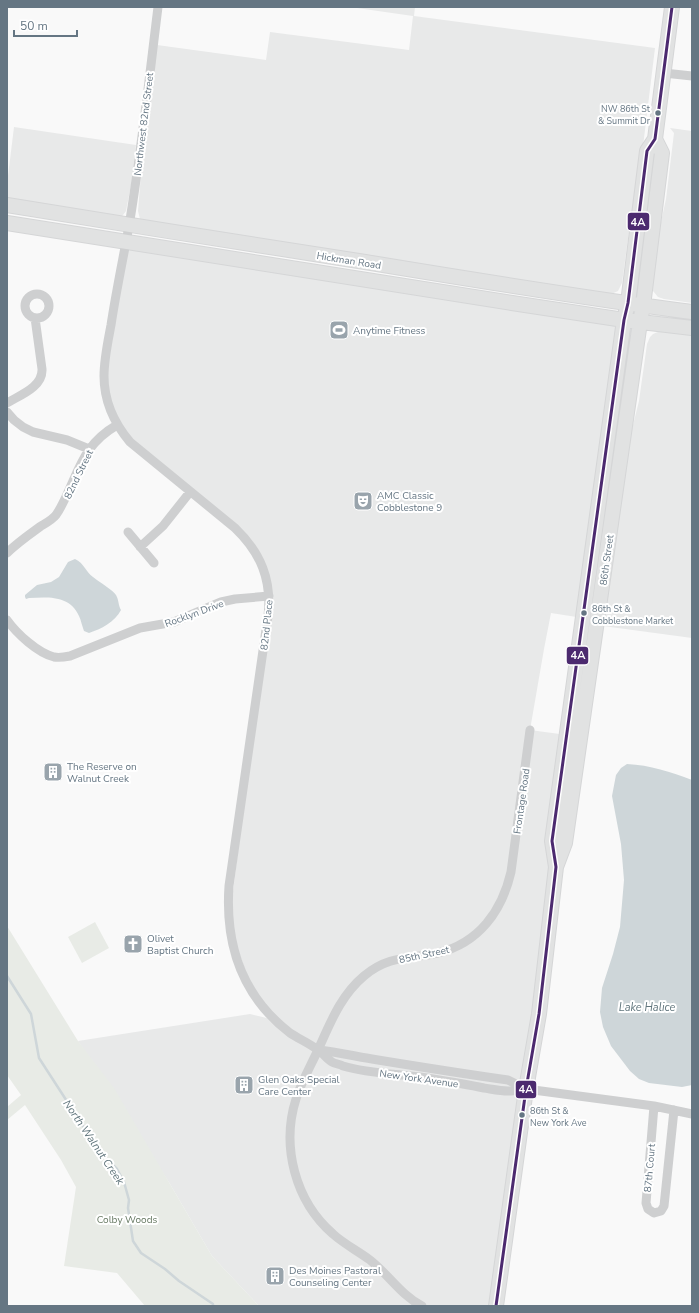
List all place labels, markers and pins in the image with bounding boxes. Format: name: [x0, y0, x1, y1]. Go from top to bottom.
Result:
place label: NW 86th St & Summit Dr: [598, 103, 651, 127]
marker: NW 86th St & Summit Dr: [653, 108, 663, 118]
sports icon: Anytime Fitness: [328, 319, 350, 341]
place label: Anytime Fitness: [353, 324, 426, 338]
place label: AMC Classic Cobblestone 9: [377, 489, 442, 515]
theatre icon: AMC Classic Cobblestone 9: [352, 490, 374, 512]
place label: 86th St & Cobblestone Market: [592, 603, 674, 627]
marker: 86th St & Cobblestone Market: [579, 608, 589, 618]
place label: The Reserve on Walnut Creek: [67, 760, 137, 786]
building icon: The Reserve on Walnut Creek: [42, 761, 64, 783]
place label: Olivet Baptist Church: [147, 932, 213, 958]
church icon: Olivet Baptist Church: [122, 933, 144, 955]
place label: Glen Oaks Special Care Center: [258, 1073, 340, 1099]
building icon: Glen Oaks Special Care Center: [233, 1074, 255, 1096]
place label: 86th St & New York Ave: [530, 1105, 587, 1129]
marker: 86th St & New York Ave: [517, 1110, 527, 1120]
place label: Des Moines Pastoral Counseling Center: [289, 1264, 381, 1290]
building icon: Des Moines Pastoral Counseling Center: [264, 1265, 286, 1287]

